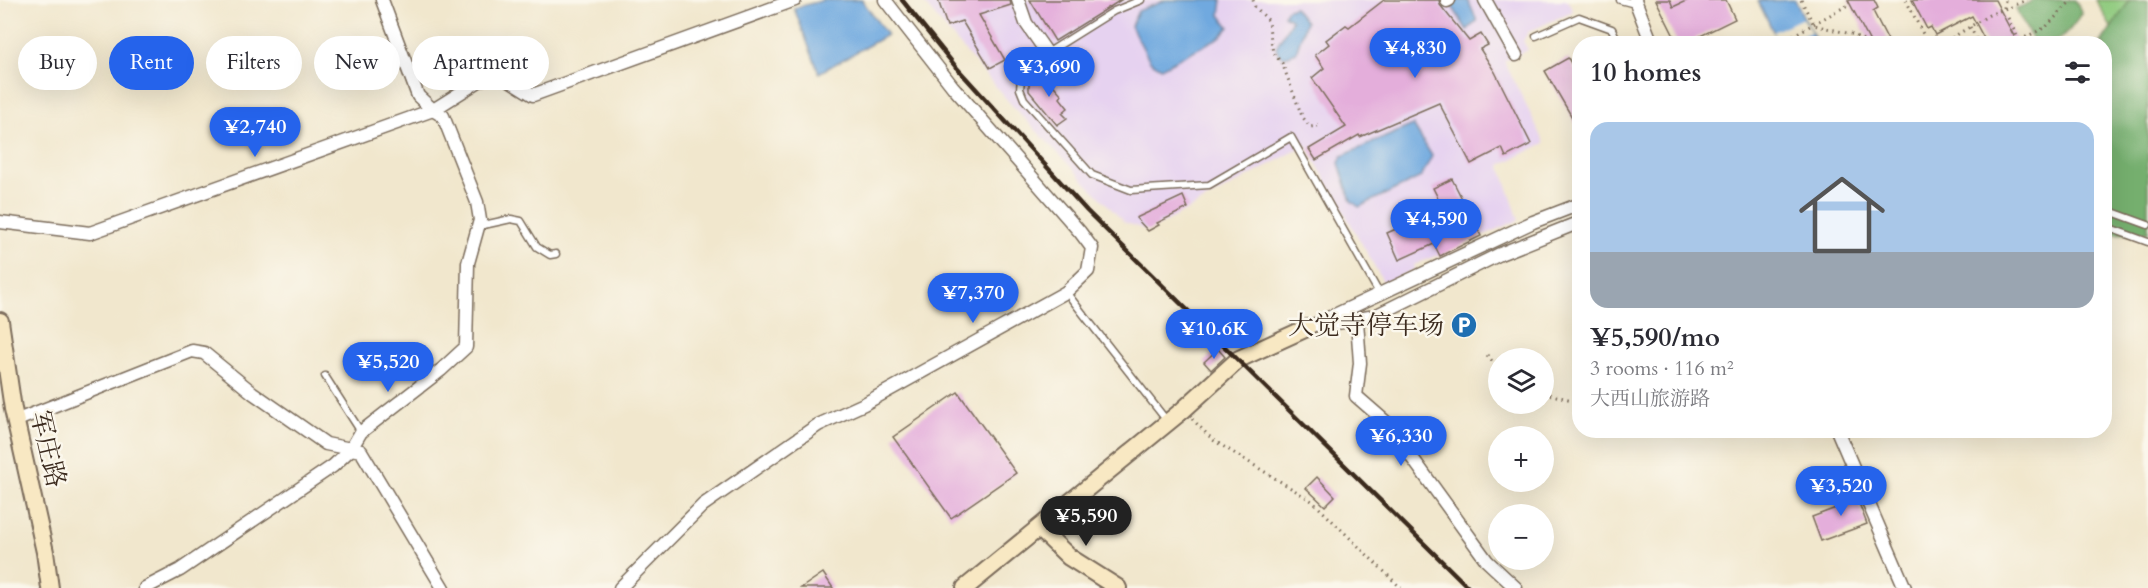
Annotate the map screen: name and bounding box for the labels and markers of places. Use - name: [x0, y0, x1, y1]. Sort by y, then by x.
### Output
- pin: ¥4,830: [1366, 28, 1464, 79]
- pin: ¥3,690: [1000, 47, 1098, 98]
- pin: ¥2,740: [206, 107, 304, 158]
- pin: ¥4,590: [1387, 199, 1485, 250]
- pin: ¥7,370: [924, 273, 1022, 324]
- place label: 大觉寺停车场: [1288, 308, 1444, 343]
- pin: ¥10.6K: [1165, 309, 1263, 360]
- parking icon: 大觉寺停车场: [1449, 310, 1479, 340]
- pin: ¥5,520: [339, 342, 437, 393]
- pin: ¥6,330: [1352, 416, 1450, 467]
- pin: ¥3,520: [1792, 466, 1890, 517]
- pin: ¥5,590: [1037, 496, 1135, 547]

